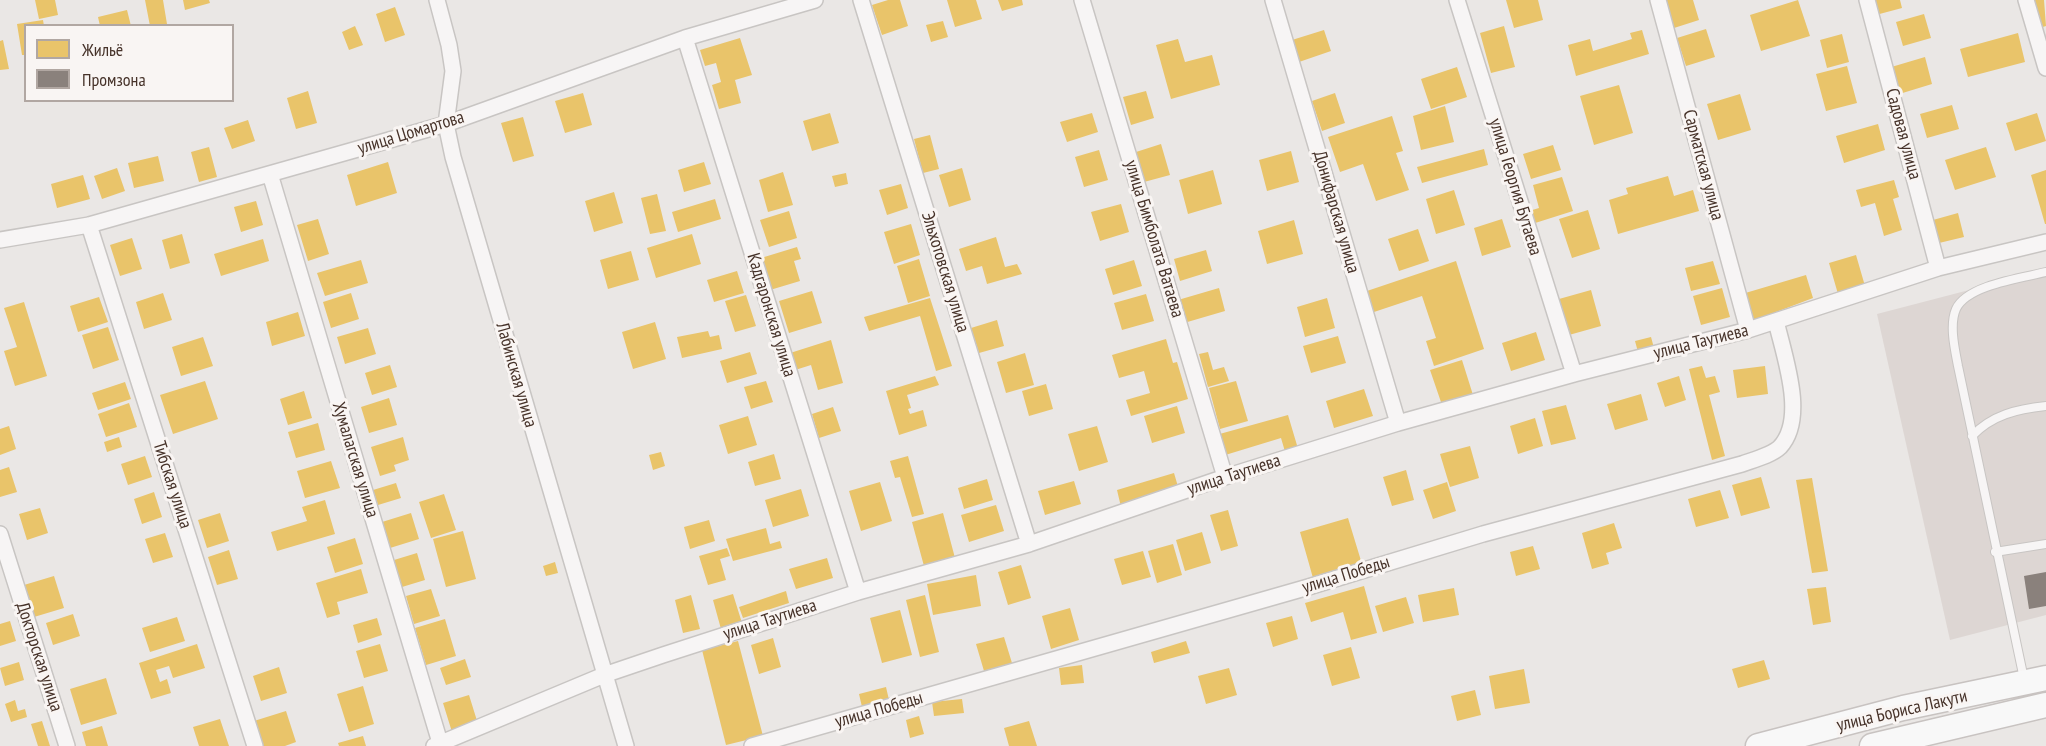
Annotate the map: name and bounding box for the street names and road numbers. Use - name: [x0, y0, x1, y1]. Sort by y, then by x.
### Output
- street label: Садовая улица: [1880, 86, 1926, 182]
- street label: улица Цомартова: [355, 107, 467, 159]
- street label: Сарматская улица: [1678, 107, 1728, 223]
- street label: улица Георгия Бутаева: [1484, 116, 1546, 258]
- street label: Донифарская улица: [1308, 148, 1364, 276]
- street label: улица Бимболата Ватаева: [1120, 158, 1188, 320]
- street label: Эльхотовская улица: [916, 209, 974, 335]
- street label: Кадгаронская улица: [742, 251, 800, 379]
- street label: Лабинская улица: [491, 320, 541, 430]
- street label: улица Таутиева: [1651, 320, 1751, 364]
- street label: Хумалагская улица: [327, 400, 383, 520]
- street label: Тибская улица: [148, 439, 196, 531]
- street label: улица Таутиева: [1185, 450, 1283, 500]
- street label: улица Победы: [1300, 551, 1392, 599]
- street label: улица Таутиева: [721, 595, 819, 645]
- street label: Докторская улица: [11, 600, 67, 714]
- street label: улица Бориса Лакути: [1835, 685, 1969, 737]
- street label: улица Победы: [833, 687, 925, 733]

